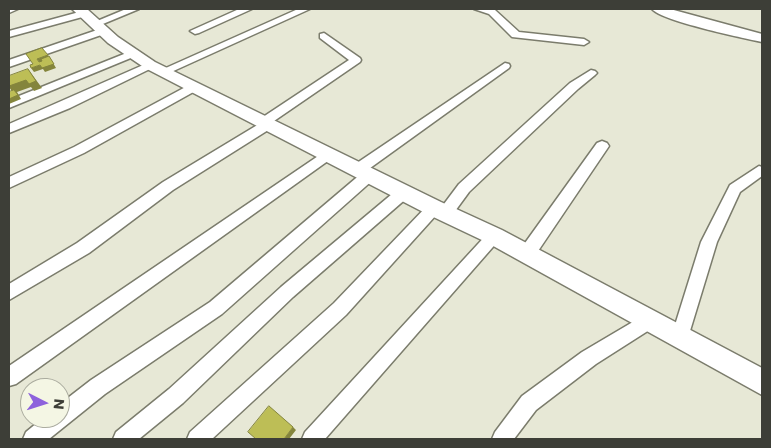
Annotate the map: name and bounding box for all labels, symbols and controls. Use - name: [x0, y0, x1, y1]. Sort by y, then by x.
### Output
- north arrow: [20, 378, 70, 428]
- text: N: [49, 398, 69, 410]

